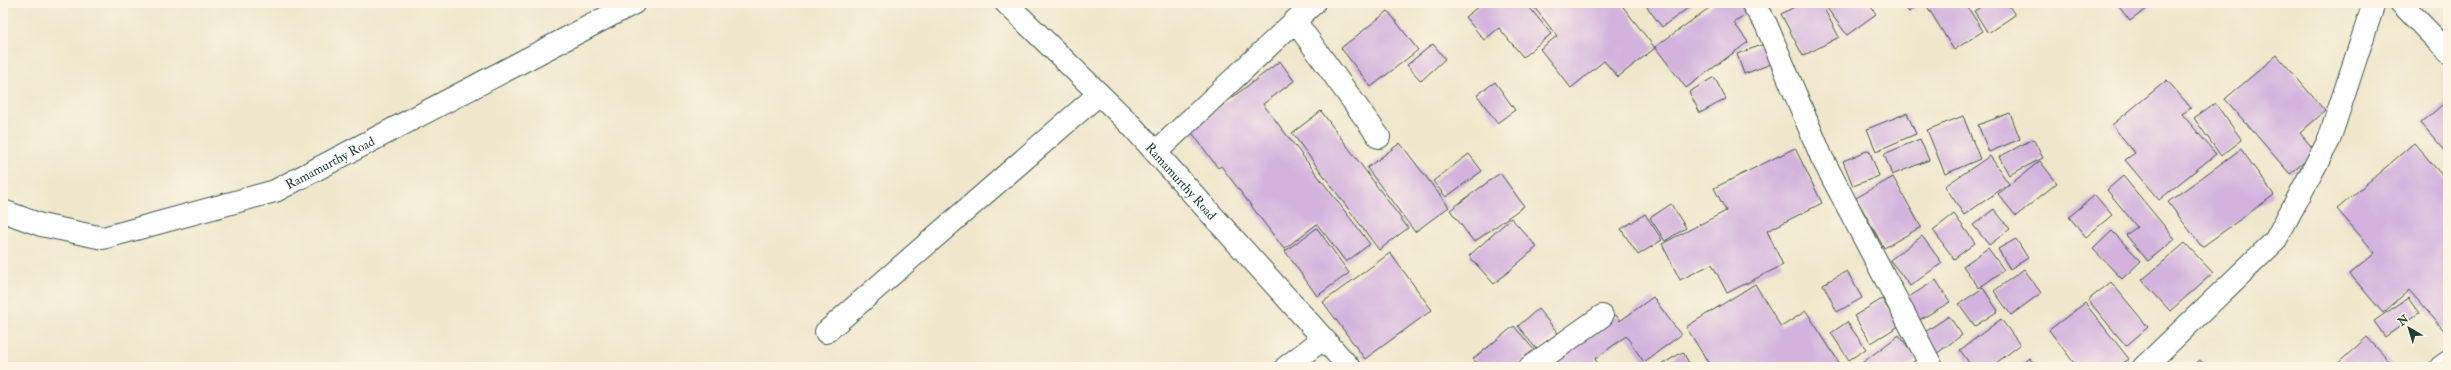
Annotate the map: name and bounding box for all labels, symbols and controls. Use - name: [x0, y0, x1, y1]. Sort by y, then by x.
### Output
- street label: Ramamurthy Road: [283, 133, 378, 193]
- street label: Ramamurthy Road: [1142, 140, 1220, 224]
- north arrow: [2389, 308, 2429, 348]
- text: N: [2394, 312, 2412, 329]

